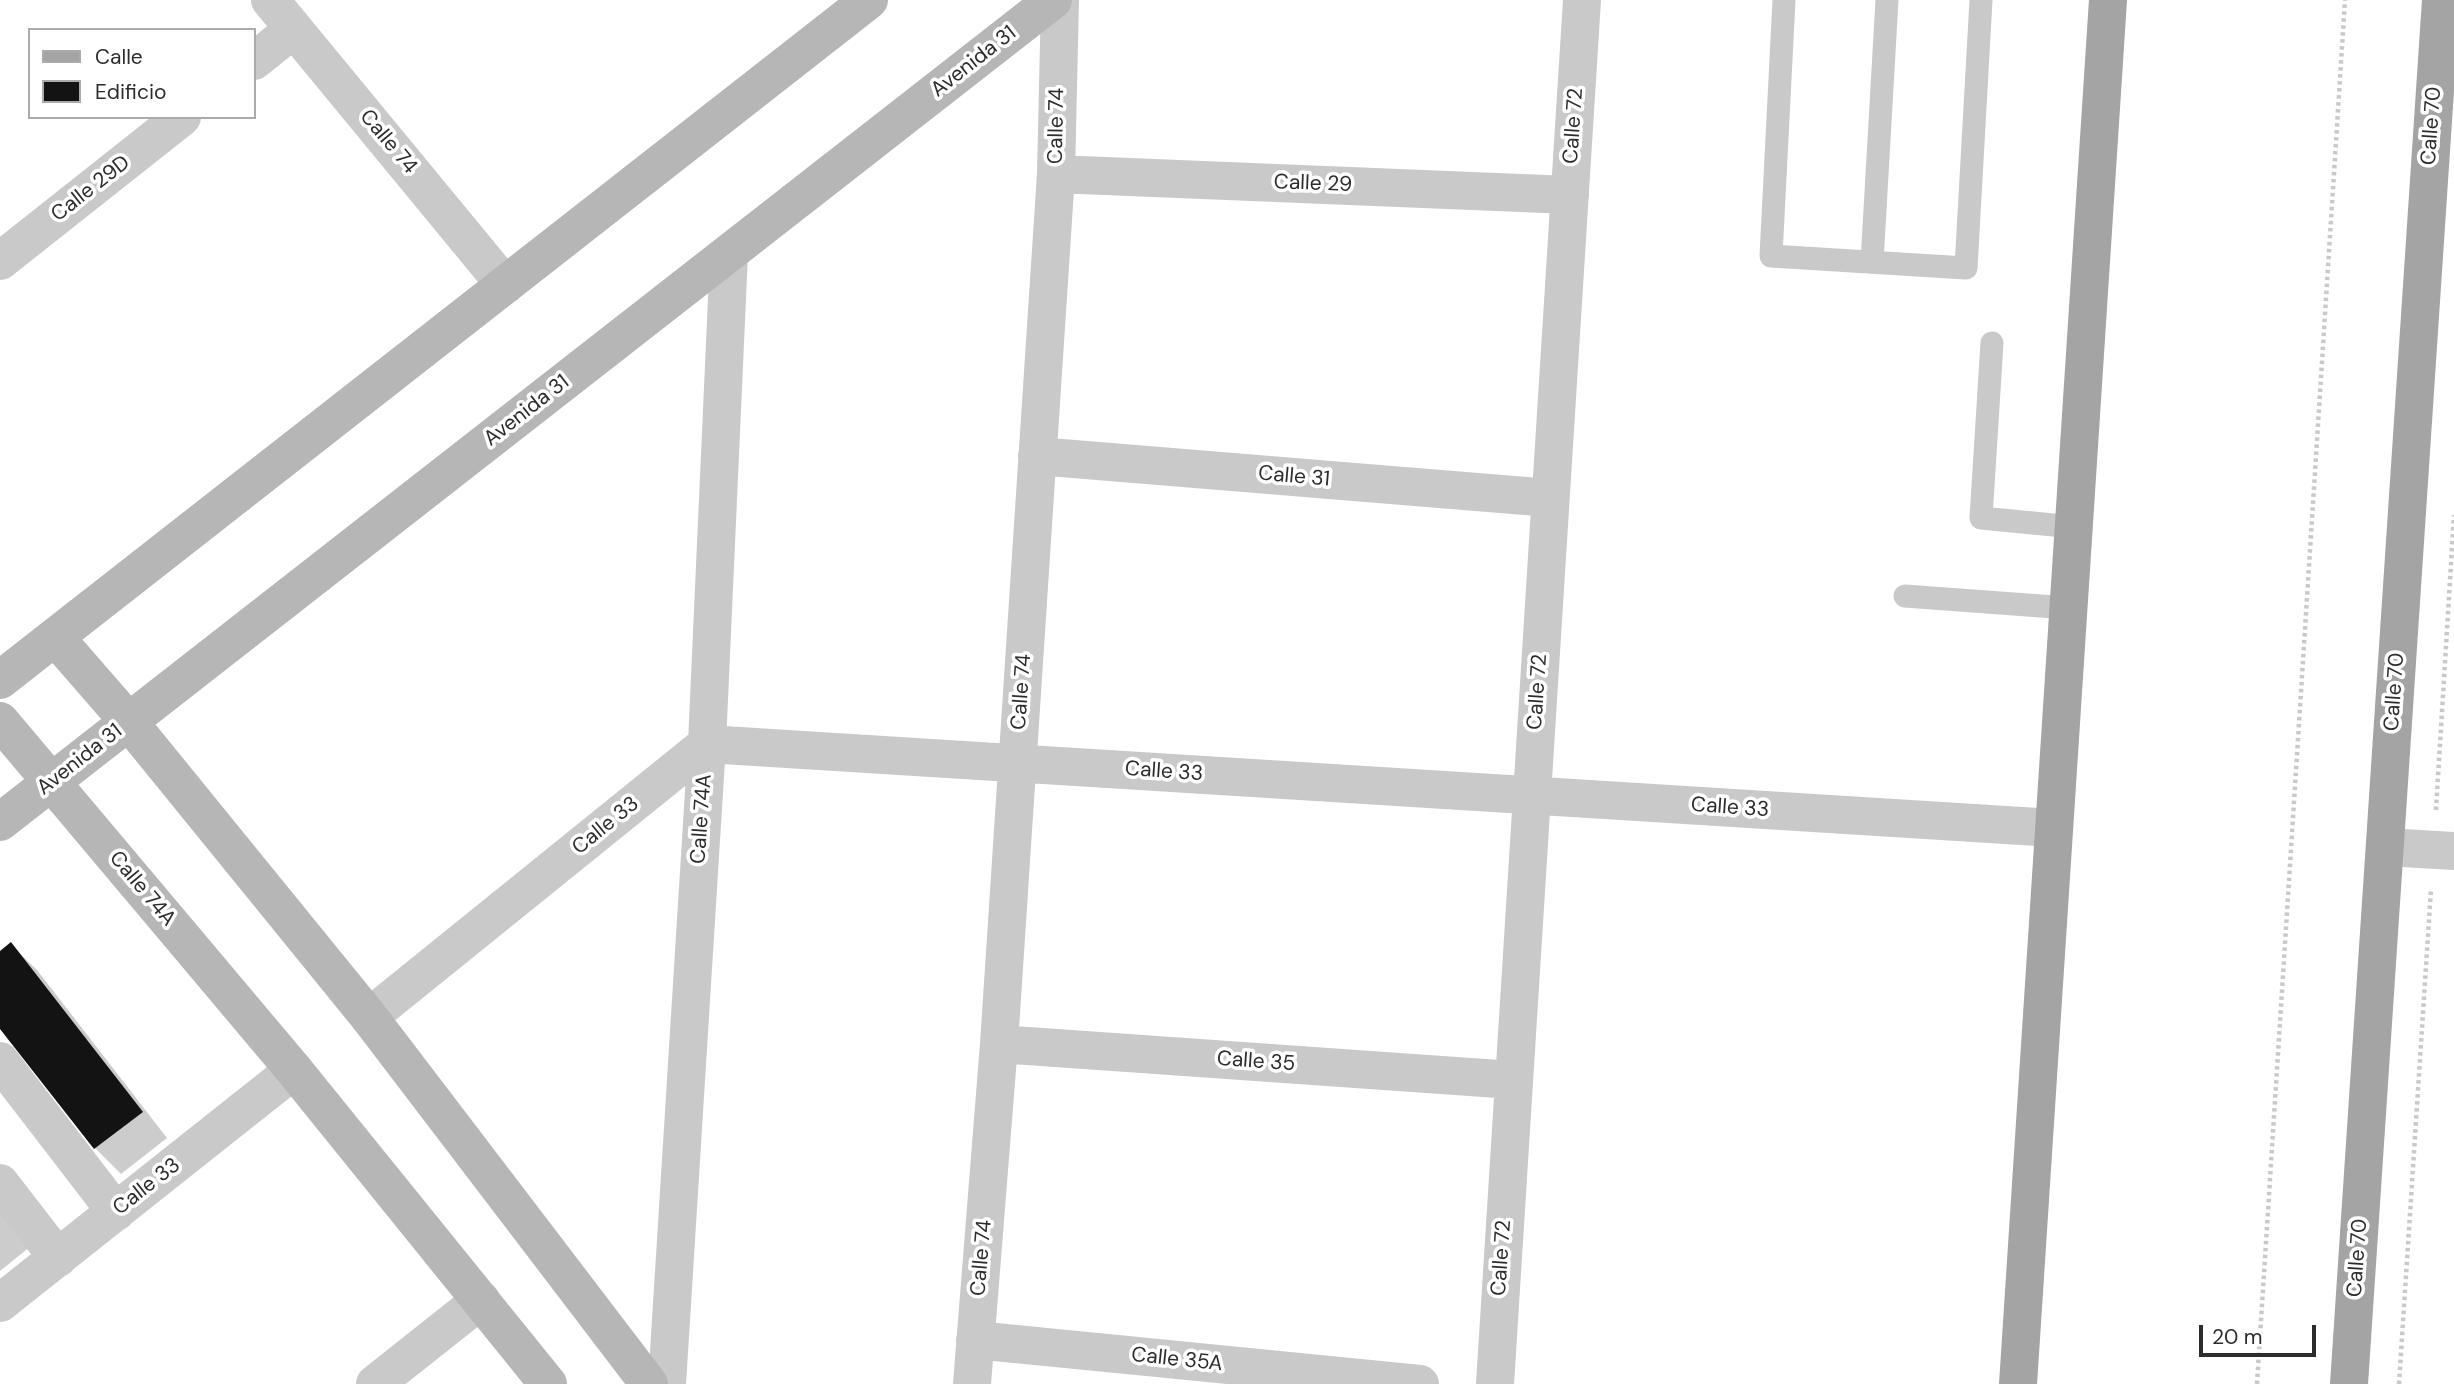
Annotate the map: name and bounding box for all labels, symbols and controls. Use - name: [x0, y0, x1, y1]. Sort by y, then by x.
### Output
- street label: Avenida 31: [926, 21, 1022, 103]
- legend: [28, 28, 256, 119]
- text: Calle: [95, 43, 143, 71]
- text: Edificio: [95, 78, 166, 106]
- street label: Calle 70: [2417, 86, 2447, 166]
- street label: Calle 72: [1559, 87, 1589, 165]
- street label: Calle 74: [1044, 88, 1070, 164]
- street label: Calle 74: [354, 105, 422, 179]
- street label: Calle 29D: [47, 150, 135, 228]
- street label: Calle 29: [1273, 170, 1353, 198]
- street label: Avenida 31: [479, 370, 575, 452]
- street label: Calle 31: [1257, 461, 1331, 493]
- street label: Calle 70: [2380, 652, 2410, 732]
- street label: Calle 74: [1007, 653, 1037, 731]
- street label: Calle 72: [1523, 653, 1553, 731]
- street label: Avenida 31: [32, 719, 128, 801]
- street label: Calle 33: [1124, 757, 1204, 787]
- street label: Calle 74A: [686, 773, 718, 865]
- street label: Calle 33: [568, 792, 644, 860]
- street label: Calle 33: [1690, 793, 1770, 823]
- street label: Calle 74A: [103, 846, 181, 932]
- street label: Calle 35: [1216, 1047, 1296, 1077]
- street label: Calle 33: [108, 1153, 186, 1221]
- street label: Calle 70: [2343, 1218, 2373, 1298]
- street label: Calle 74: [966, 1219, 998, 1297]
- street label: Calle 72: [1487, 1219, 1517, 1297]
- scale bar: [2202, 1310, 2319, 1354]
- text: 20 m: [2212, 1323, 2263, 1351]
- street label: Calle 35A: [1130, 1343, 1224, 1377]

